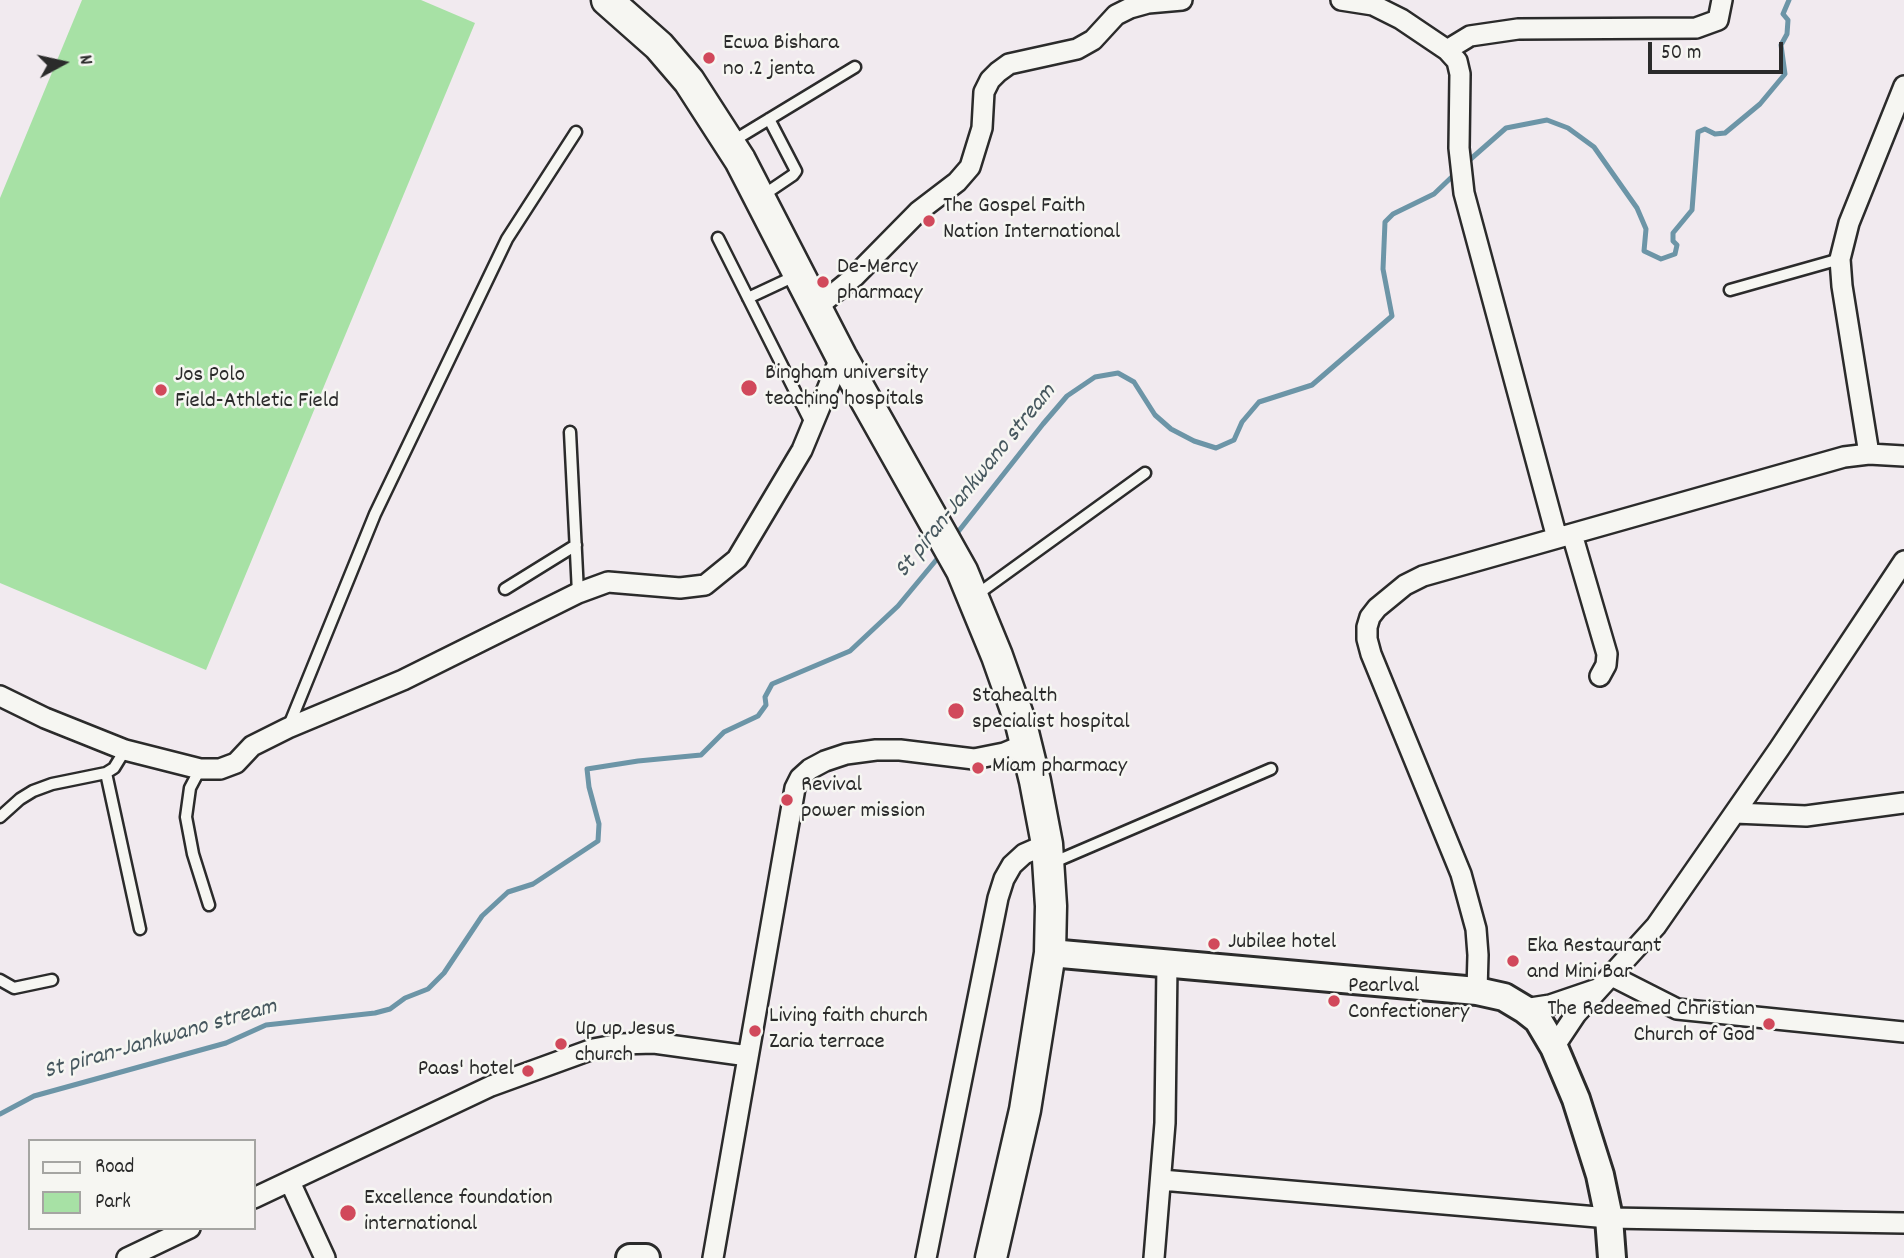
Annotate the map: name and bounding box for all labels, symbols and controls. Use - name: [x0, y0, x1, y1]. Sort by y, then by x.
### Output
- north arrow: [28, 28, 98, 98]
- scale bar: [1652, 28, 1787, 72]
- place label: Ecwa Bishara no .2 jenta: [723, 31, 839, 85]
- text: 50 m: [1661, 39, 1701, 69]
- marker: Ecwa Bishara no .2 jenta: [701, 50, 717, 66]
- text: N: [70, 53, 98, 67]
- place label: The Gospel Faith Nation International: [943, 194, 1120, 248]
- marker: The Gospel Faith Nation International: [921, 213, 937, 229]
- place label: De-Mercy pharmacy: [837, 255, 923, 309]
- marker: De-Mercy pharmacy: [815, 274, 831, 290]
- place label: Bingham university teaching hospitals: [765, 361, 928, 415]
- place label: Jos Polo Field-Athletic Field: [175, 363, 339, 417]
- marker: Bingham university teaching hospitals: [739, 378, 759, 398]
- water label: St piran-Jankwano stream: [890, 379, 1064, 585]
- marker: Jos Polo Field-Athletic Field: [153, 382, 169, 398]
- place label: Stahealth specialist hospital: [972, 684, 1130, 738]
- marker: Stahealth specialist hospital: [946, 701, 966, 721]
- place label: Miam pharmacy: [992, 754, 1127, 782]
- marker: Miam pharmacy: [970, 760, 986, 776]
- place label: Revival power mission: [801, 773, 925, 827]
- marker: Revival power mission: [779, 792, 795, 808]
- place label: Jubilee hotel: [1228, 930, 1336, 958]
- place label: Eka Restaurant and Mini Bar: [1527, 934, 1662, 988]
- marker: Jubilee hotel: [1206, 936, 1222, 952]
- marker: Eka Restaurant and Mini Bar: [1505, 953, 1521, 969]
- place label: Pearlval Confectionery: [1348, 974, 1469, 1028]
- marker: Pearlval Confectionery: [1326, 993, 1342, 1009]
- water label: St piran-Jankwano stream: [41, 994, 281, 1088]
- place label: The Redeemed Christian Church of God: [1547, 997, 1755, 1051]
- place label: Living faith church Zaria terrace: [769, 1004, 928, 1058]
- marker: The Redeemed Christian Church of God: [1761, 1016, 1777, 1032]
- place label: Up up Jesus church: [575, 1017, 676, 1071]
- marker: Living faith church Zaria terrace: [747, 1023, 763, 1039]
- marker: Up up Jesus church: [553, 1036, 569, 1052]
- place label: Paas' hotel: [418, 1057, 514, 1085]
- marker: Paas' hotel: [520, 1063, 536, 1079]
- legend: [28, 1139, 256, 1230]
- text: Road: [95, 1153, 134, 1183]
- place label: Excellence foundation international: [364, 1186, 553, 1240]
- text: Park: [95, 1188, 131, 1218]
- marker: Excellence foundation international: [338, 1203, 358, 1223]

